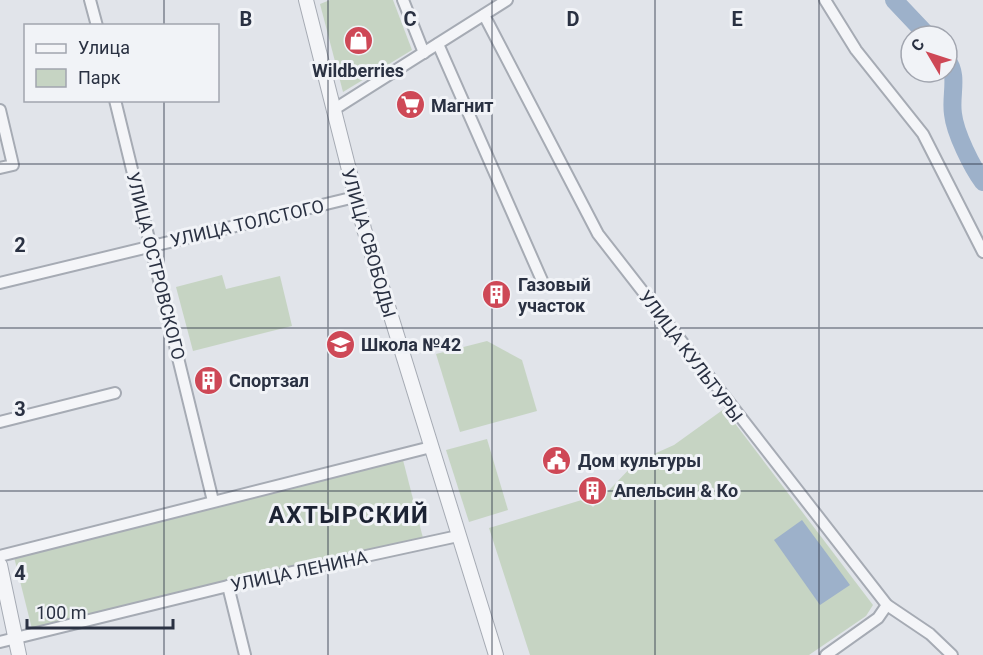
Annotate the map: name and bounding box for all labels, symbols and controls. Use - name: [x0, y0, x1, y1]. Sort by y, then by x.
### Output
- text: B: [240, 7, 252, 31]
- text: C: [403, 7, 417, 31]
- text: D: [567, 7, 580, 31]
- text: E: [731, 7, 743, 31]
- legend: [24, 24, 219, 102]
- north arrow: [899, 24, 959, 84]
- shop icon: Wildberries: [342, 25, 374, 57]
- text: С: [907, 35, 928, 55]
- text: Улица: [78, 37, 130, 58]
- place label: Wildberries: [312, 60, 404, 81]
- text: Парк: [78, 67, 121, 88]
- supermarket icon: Магнит: [394, 89, 426, 121]
- place label: Магнит: [431, 95, 494, 116]
- street label: УЛИЦА СВОБОДЫ: [338, 166, 400, 320]
- street label: УЛИЦА ОСТРОВСКОГО: [123, 170, 189, 362]
- street label: УЛИЦА ТОЛСТОГО: [168, 195, 326, 251]
- text: 2: [14, 233, 26, 257]
- place label: Газовый участок: [518, 274, 591, 316]
- building icon: Газовый участок: [481, 278, 513, 310]
- street label: УЛИЦА КУЛЬТУРЫ: [635, 286, 747, 426]
- school or university icon: Школа №42: [324, 328, 356, 360]
- place label: Школа №42: [361, 334, 461, 355]
- building icon: Спортзал: [192, 364, 224, 396]
- place label: Спортзал: [229, 370, 309, 391]
- text: 3: [14, 397, 26, 421]
- public building icon: Дом культуры: [541, 444, 573, 476]
- place label: Дом культуры: [578, 450, 701, 471]
- building icon: Апельсин & Ко: [577, 474, 609, 506]
- place label: Апельсин & Ко: [614, 480, 738, 501]
- district label: АХТЫРСКИЙ: [269, 501, 429, 529]
- street label: УЛИЦА ЛЕНИНА: [229, 546, 370, 596]
- text: 4: [14, 561, 26, 585]
- scale bar: [27, 592, 172, 630]
- text: 100 m: [36, 602, 87, 623]

